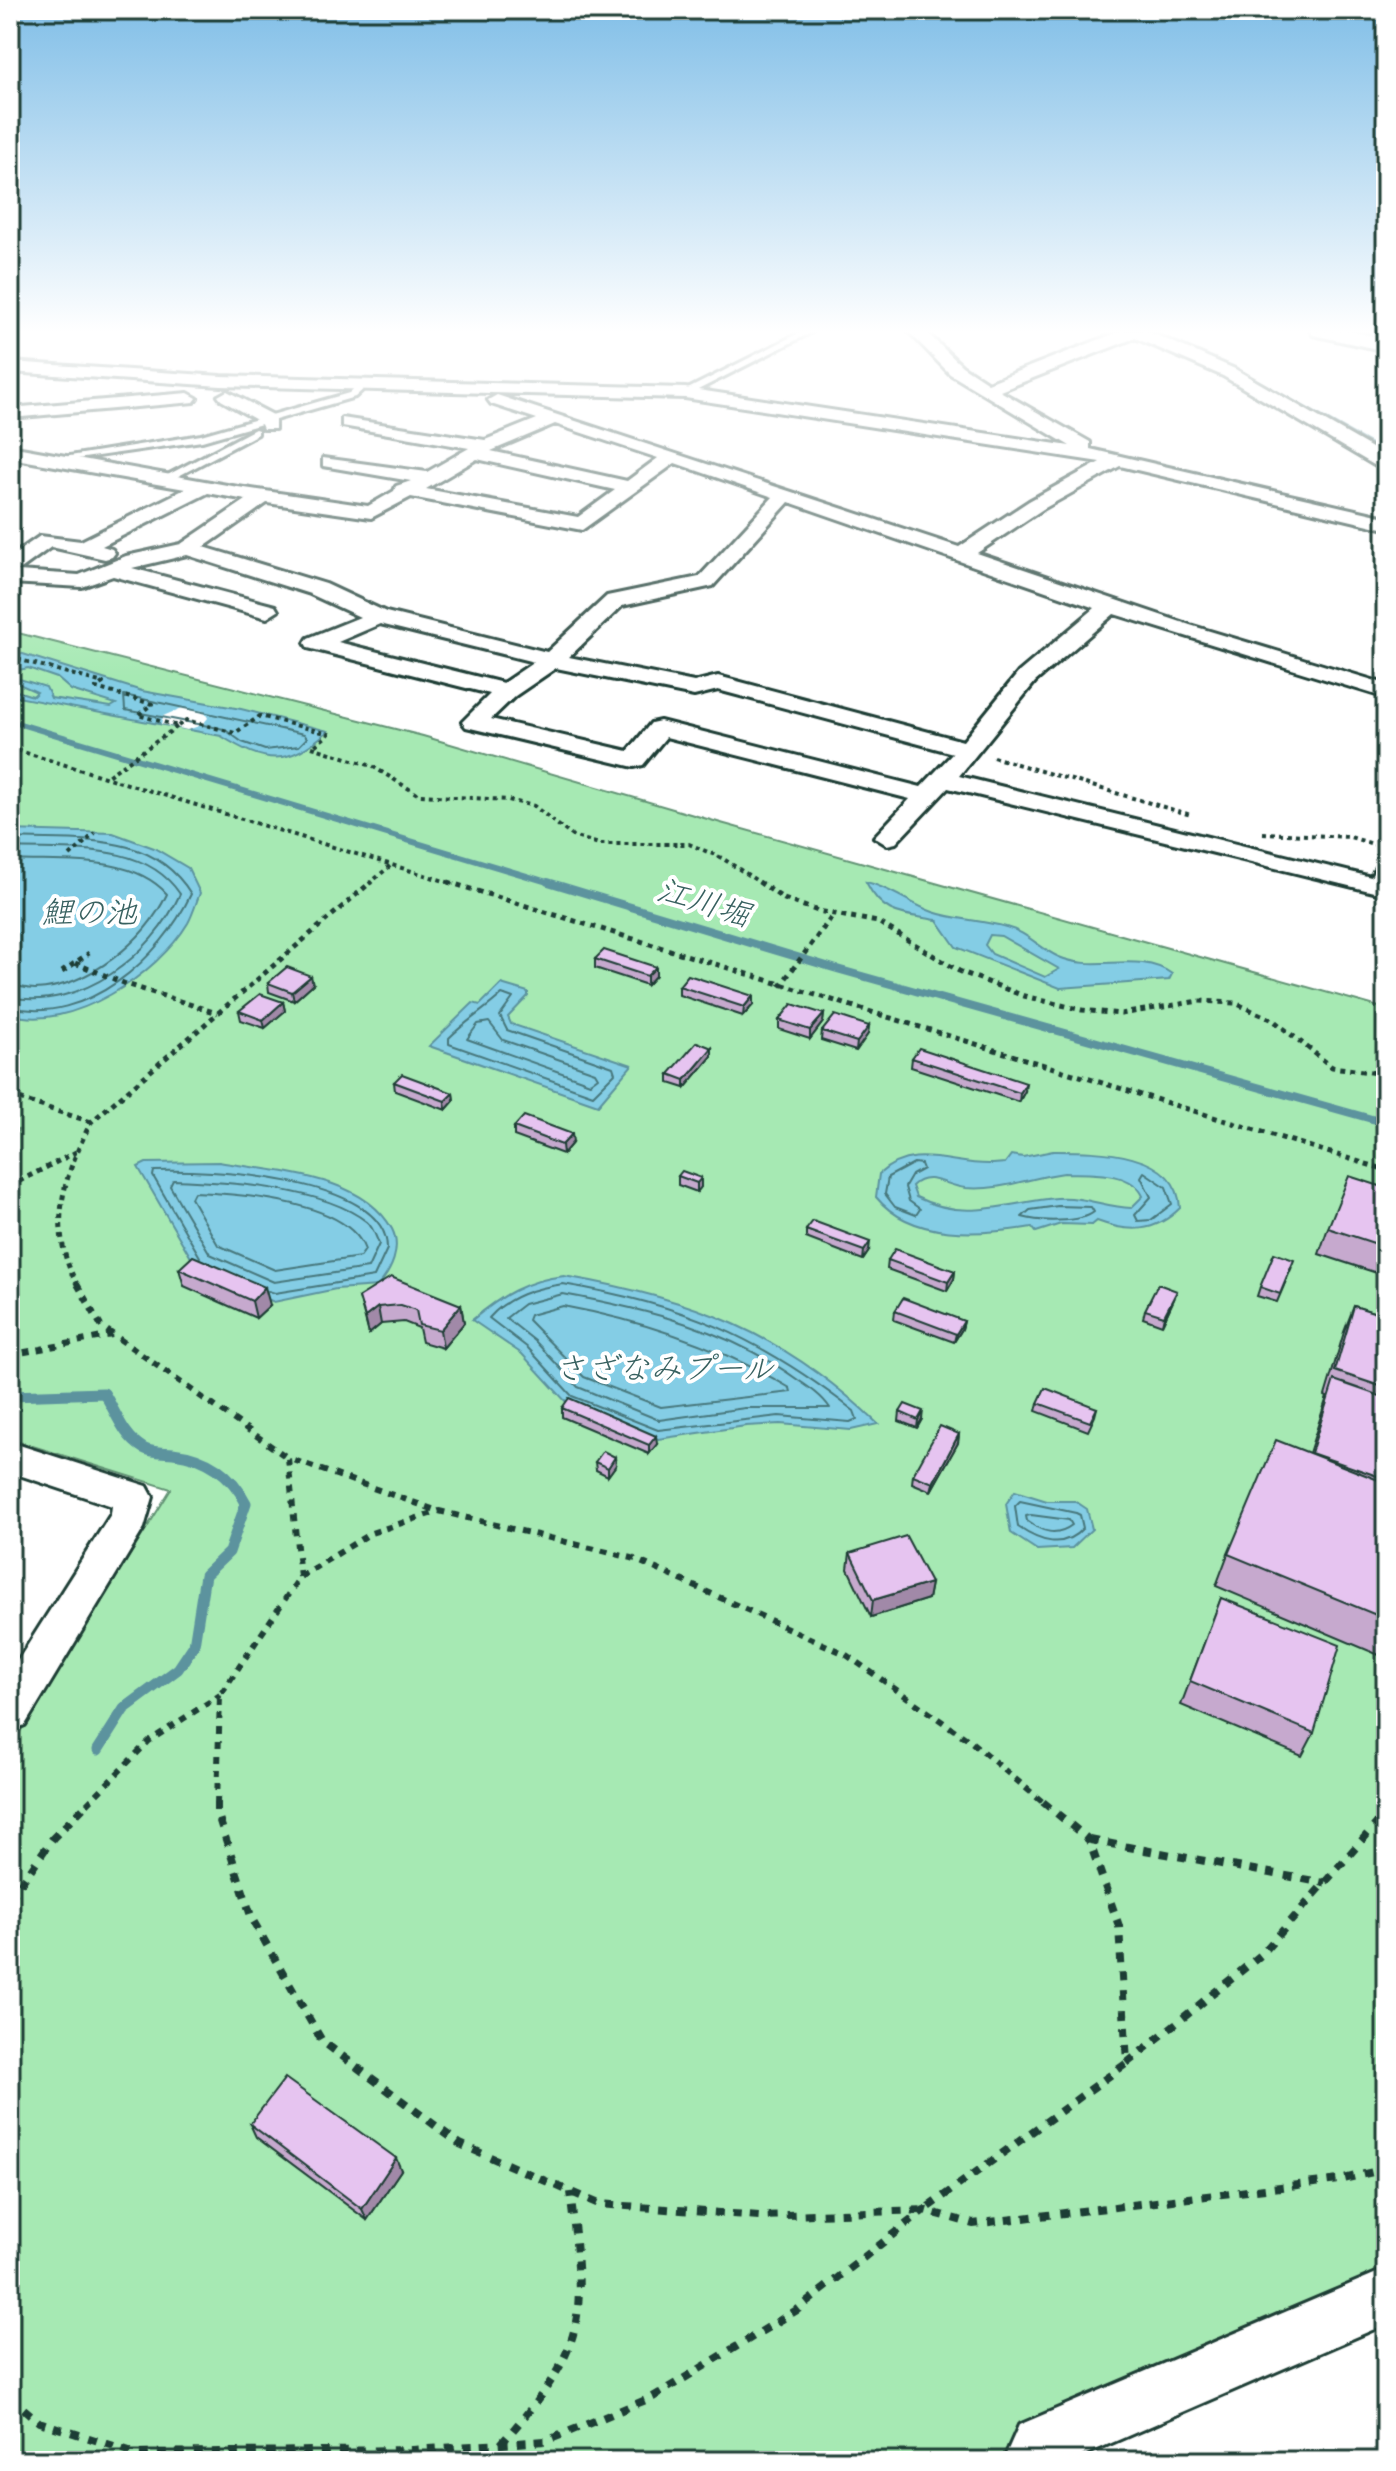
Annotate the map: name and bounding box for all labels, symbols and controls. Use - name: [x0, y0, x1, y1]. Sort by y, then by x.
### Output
- water label: 江川堀: [651, 868, 758, 940]
- water label: 鯉の池: [41, 891, 138, 936]
- water label: さざなみプール: [554, 1347, 775, 1392]

